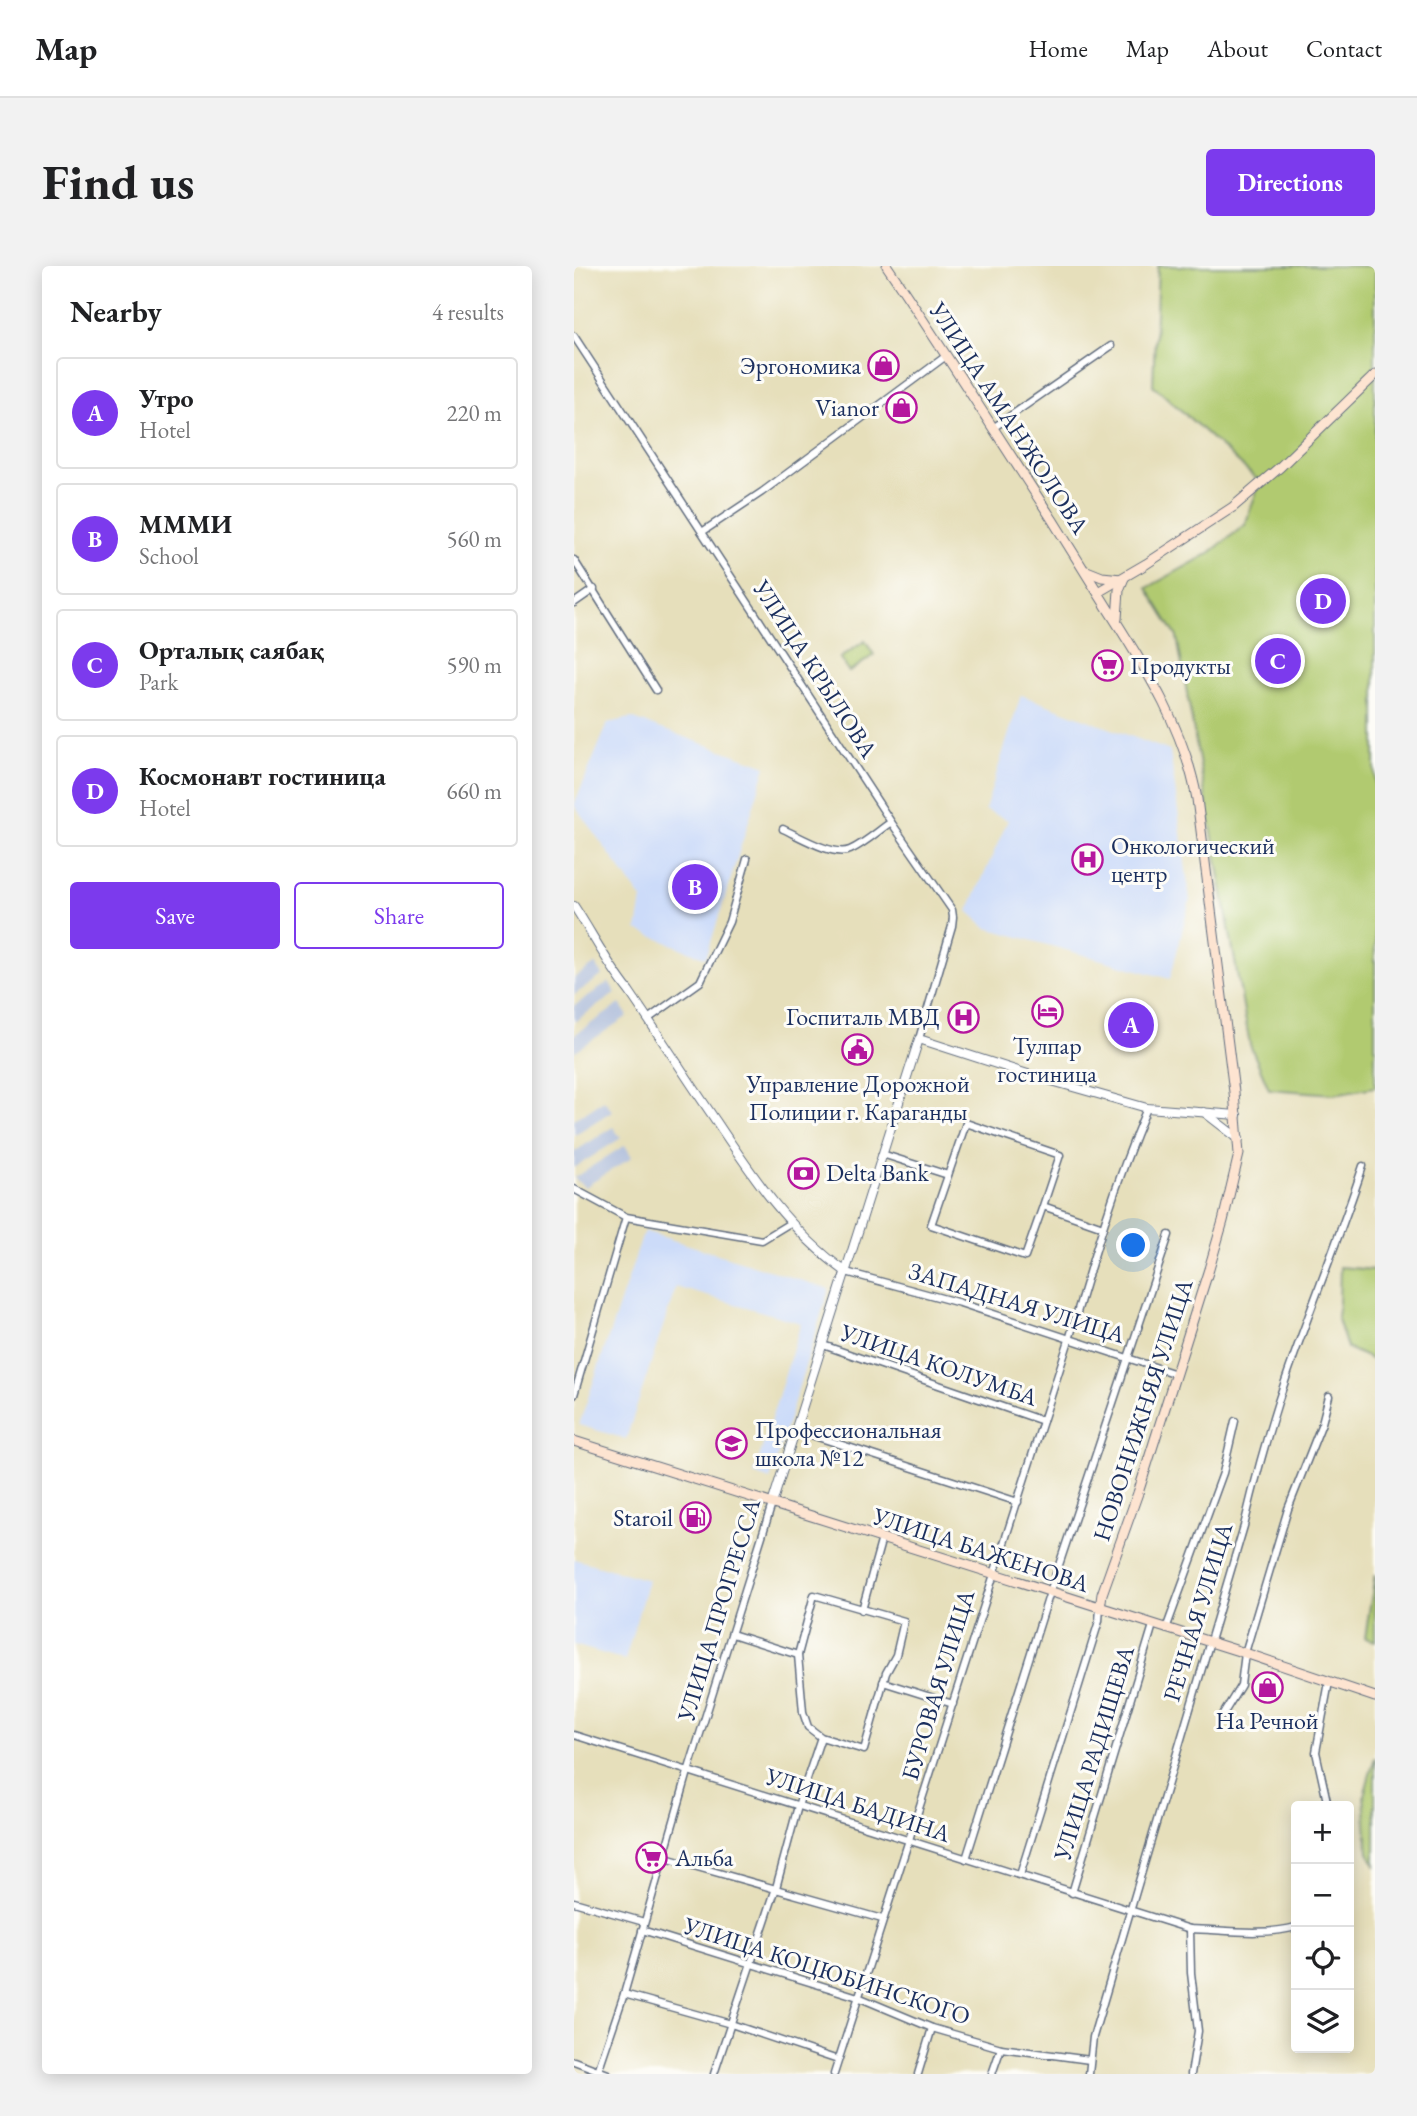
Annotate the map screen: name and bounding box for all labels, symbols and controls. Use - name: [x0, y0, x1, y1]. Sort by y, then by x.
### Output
- text: Map: [35, 27, 97, 70]
- text: Home: [1028, 33, 1088, 64]
- text: Map: [1126, 33, 1169, 64]
- text: About: [1207, 33, 1268, 64]
- text: Contact: [1306, 33, 1382, 64]
- button: Directions: [1206, 149, 1375, 216]
- text: Find us: [42, 150, 194, 214]
- text: Nearby: [70, 292, 162, 331]
- street label: УЛИЦА АМАНЖОЛОВА: [922, 295, 1096, 540]
- text: 4 results: [432, 297, 504, 327]
- shop icon: Эргономика: [867, 349, 901, 383]
- place label: Эргономика: [740, 350, 861, 381]
- text: Утро: [139, 381, 194, 415]
- shop icon: Vianor: [885, 391, 919, 425]
- place label: Vianor: [815, 392, 879, 423]
- text: A: [87, 398, 103, 428]
- text: 220 m: [446, 398, 502, 428]
- text: Hotel: [139, 415, 191, 445]
- text: МММИ: [139, 507, 232, 541]
- text: B: [88, 524, 102, 554]
- text: 560 m: [446, 524, 502, 554]
- text: School: [139, 541, 199, 571]
- street label: УЛИЦА КРЫЛОВА: [746, 573, 885, 764]
- pin: D: [1300, 575, 1346, 627]
- text: Орталық саябақ: [139, 633, 324, 667]
- pin: C: [1255, 635, 1301, 687]
- supermarket icon: Продукты: [1090, 649, 1124, 683]
- text: C: [87, 650, 103, 680]
- text: 590 m: [446, 650, 502, 680]
- place label: Продукты: [1130, 650, 1231, 681]
- text: Park: [139, 667, 178, 697]
- text: Космонавт гостиница: [139, 759, 386, 793]
- text: D: [86, 776, 104, 806]
- text: 660 m: [446, 776, 502, 806]
- text: Hotel: [139, 793, 191, 823]
- place label: Онкологический центр: [1111, 830, 1275, 889]
- hospital icon: Онкологический центр: [1071, 843, 1105, 877]
- pin: B: [672, 861, 718, 913]
- button: Save: [70, 882, 280, 949]
- button: Share: [294, 882, 504, 949]
- hotel icon: Тулпар гостиница: [1030, 995, 1064, 1029]
- pin: A: [1108, 999, 1154, 1051]
- hospital icon: Госпиталь МВД: [946, 1000, 980, 1034]
- place label: Госпиталь МВД: [786, 1001, 940, 1032]
- place label: Тулпар гостиница: [997, 1030, 1097, 1089]
- public building icon: Управление Дорожной Полиции г. Караганды: [841, 1033, 875, 1067]
- place label: Управление Дорожной Полиции г. Караганды: [745, 1068, 970, 1127]
- bank icon: Delta Bank: [786, 1156, 820, 1190]
- place label: Delta Bank: [826, 1157, 929, 1188]
- your location: [1116, 1228, 1150, 1262]
- street label: ЗАПАДНАЯ УЛИЦА: [905, 1255, 1129, 1350]
- street label: НОВОНИЖНЯЯ УЛИЦА: [1085, 1274, 1200, 1545]
- street label: УЛИЦА КОЛУМБА: [836, 1316, 1042, 1413]
- place label: Профессиональная школа №12: [755, 1414, 942, 1473]
- school or university icon: Профессиональная школа №12: [715, 1427, 749, 1461]
- street label: УЛИЦА ПРОГРЕССА: [670, 1494, 767, 1726]
- street label: УЛИЦА БАЖЕНОВА: [868, 1500, 1094, 1599]
- fuel station icon: Staroil: [679, 1501, 713, 1535]
- place label: Staroil: [613, 1502, 673, 1533]
- street label: РЕЧНАЯ УЛИЦА: [1156, 1518, 1240, 1705]
- street label: БУРОВАЯ УЛИЦА: [894, 1585, 981, 1784]
- street label: УЛИЦА РАДИЩЕВА: [1046, 1641, 1141, 1865]
- shop icon: На Речной: [1250, 1670, 1284, 1704]
- place label: На Речной: [1215, 1705, 1319, 1736]
- street label: УЛИЦА БАДИНА: [761, 1760, 955, 1849]
- map controls: [1291, 1801, 1354, 2053]
- button: +: [1291, 1801, 1354, 1864]
- supermarket icon: Альба: [635, 1841, 669, 1875]
- place label: Альба: [674, 1842, 734, 1873]
- button: −: [1291, 1864, 1354, 1927]
- street label: УЛИЦА КОЦЮБИНСКОГО: [679, 1909, 974, 2032]
- button: locate: [1291, 1927, 1354, 1990]
- button: layers: [1291, 1990, 1354, 2053]

